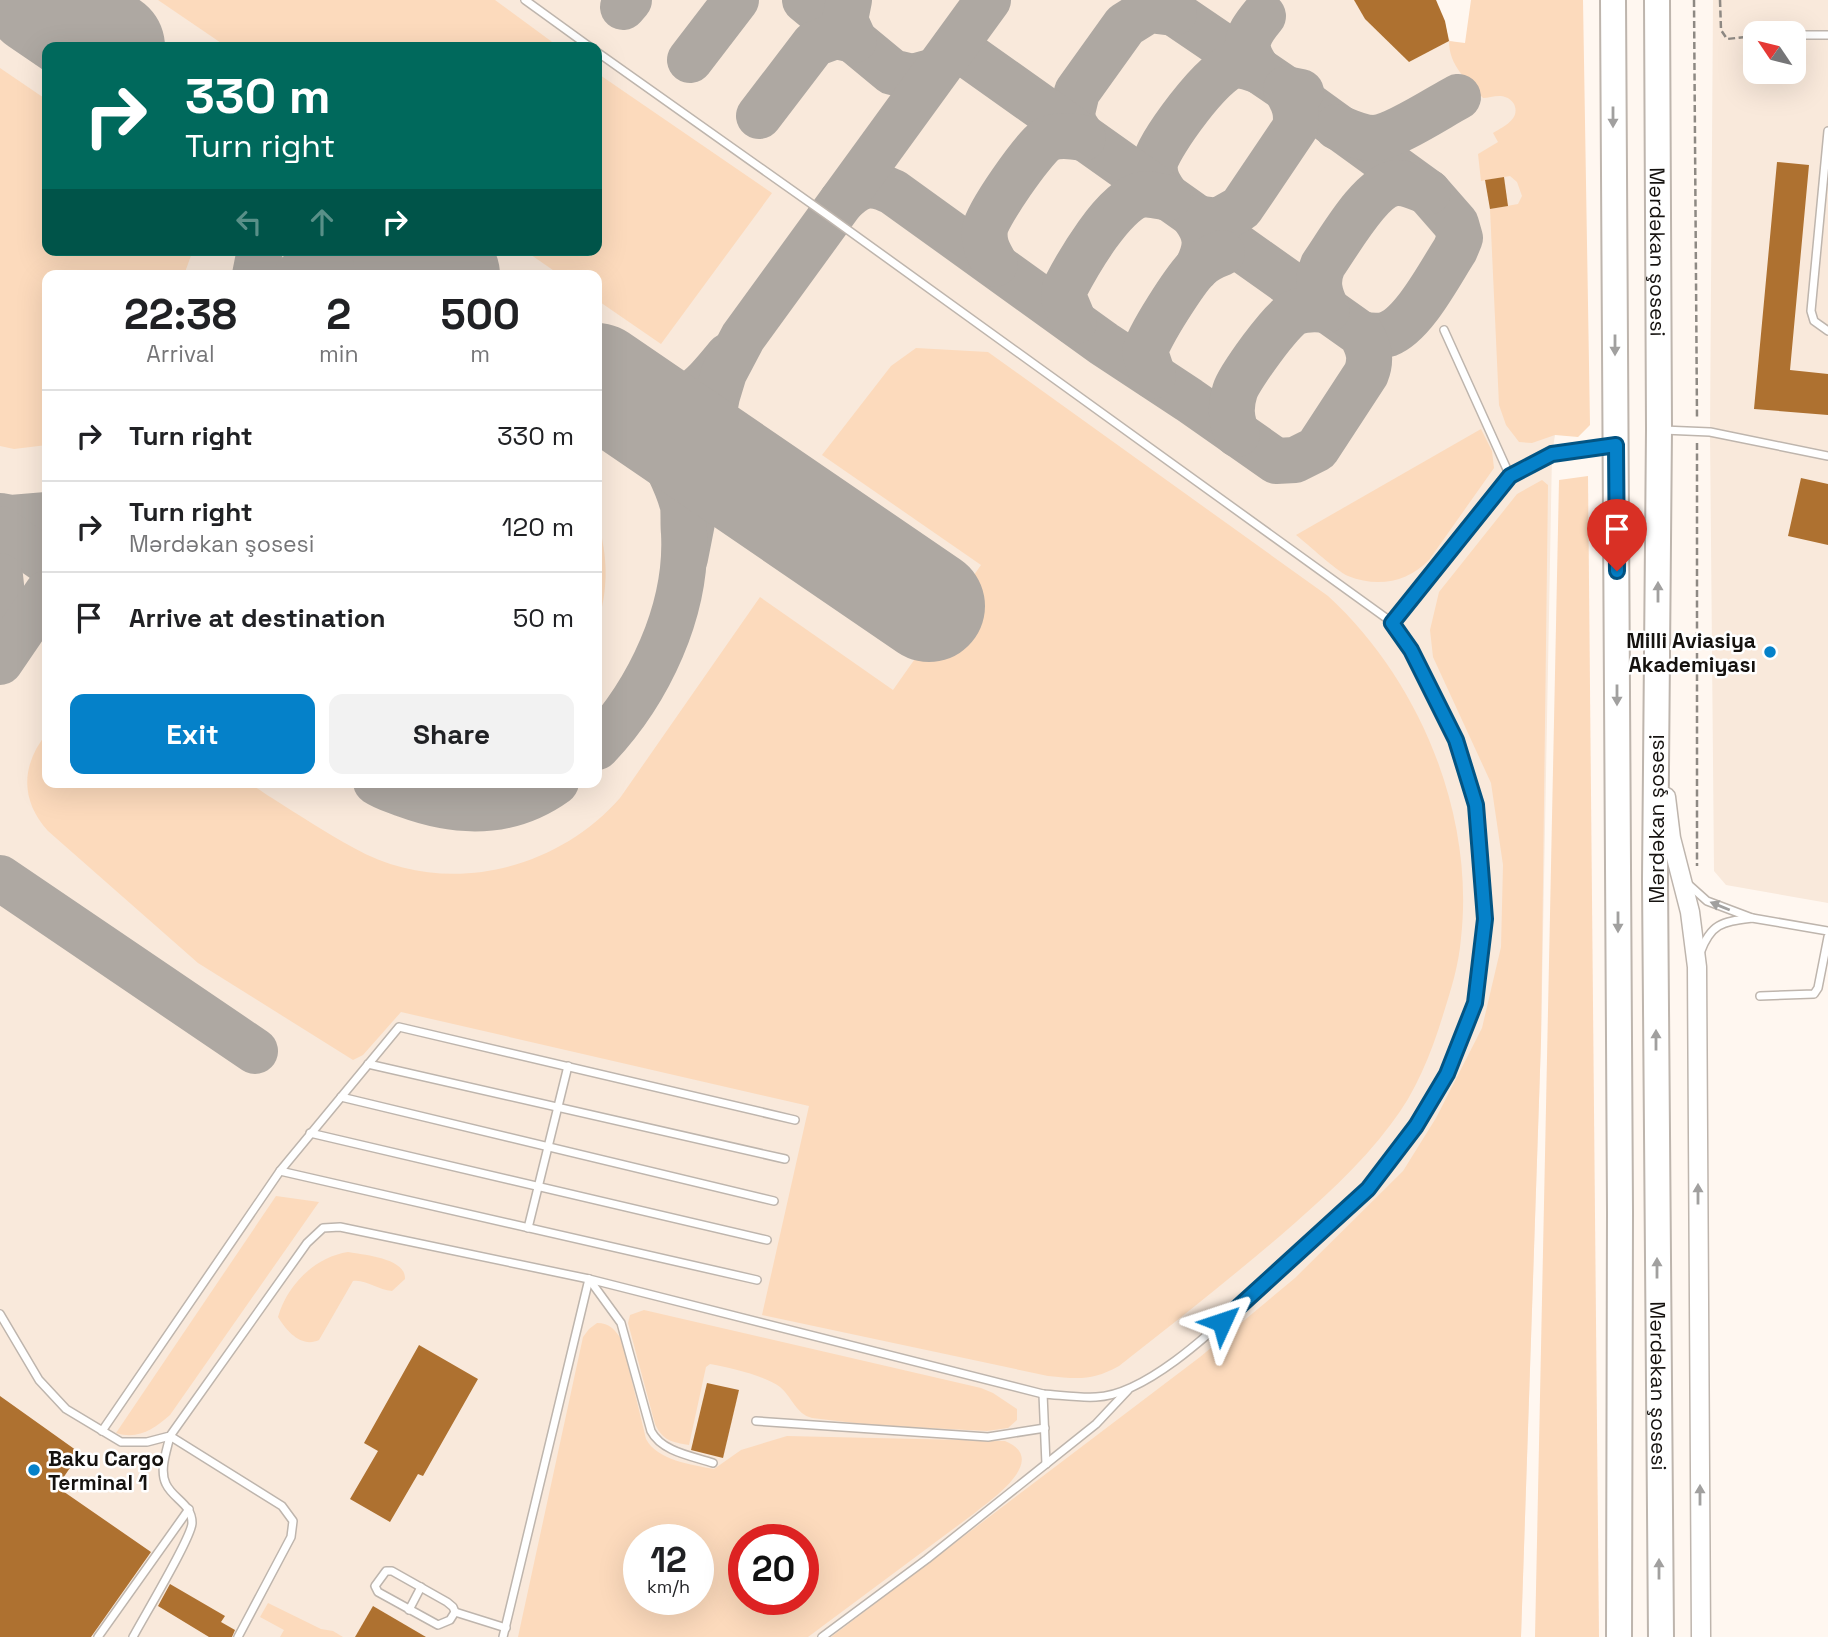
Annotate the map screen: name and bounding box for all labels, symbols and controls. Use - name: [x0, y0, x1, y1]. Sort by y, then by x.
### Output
- north arrow: [1743, 21, 1806, 84]
- map controls: [1743, 21, 1806, 84]
- text: 330 m: [185, 65, 331, 127]
- icon: right: [70, 70, 161, 161]
- one-way arrow: [1608, 106, 1619, 128]
- text: Turn right: [185, 126, 335, 166]
- street label: Mərdəkan şosesi: [1644, 167, 1672, 337]
- icon: left: [230, 203, 268, 241]
- icon: ahead: [303, 203, 341, 241]
- icon: right: [376, 203, 414, 241]
- text: 22:38: [124, 288, 237, 341]
- text: 2: [326, 288, 351, 341]
- text: 500: [440, 288, 520, 341]
- one-way arrow: [1609, 334, 1621, 356]
- text: Arrival: [146, 339, 215, 369]
- text: min: [319, 339, 359, 369]
- text: m: [470, 339, 490, 369]
- icon: right: [70, 417, 108, 455]
- text: Turn right: [129, 419, 253, 453]
- text: 330 m: [497, 419, 574, 453]
- text: Turn right: [129, 495, 253, 529]
- pin: [1587, 499, 1647, 571]
- icon: right: [70, 508, 108, 546]
- text: 120 m: [502, 510, 574, 544]
- icon: arrive: [1598, 510, 1636, 548]
- text: Mərdəkan şosesi: [129, 529, 314, 559]
- one-way arrow: [1652, 581, 1664, 603]
- icon: arrive: [70, 599, 108, 637]
- text: Arrive at destination: [129, 601, 386, 635]
- text: 50 m: [513, 601, 574, 635]
- place label: Milli Aviasiya Akademiyası: [1626, 627, 1756, 678]
- marker: Milli Aviasiya Akademiyası: [1762, 644, 1778, 660]
- one-way arrow: [1611, 684, 1623, 706]
- button: Exit: [70, 694, 315, 774]
- button: Share: [329, 694, 574, 774]
- street label: Mərdəkan şosesi: [1643, 734, 1670, 904]
- one-way arrow: [1709, 901, 1730, 912]
- one-way arrow: [1612, 911, 1624, 933]
- one-way arrow: [1650, 1029, 1662, 1051]
- one-way arrow: [1692, 1183, 1704, 1205]
- one-way arrow: [1651, 1257, 1663, 1279]
- position arrow: [1185, 1285, 1259, 1359]
- street label: Mərdəkan şosesi: [1645, 1301, 1673, 1471]
- place label: Baku Cargo Terminal 1: [48, 1445, 164, 1496]
- marker: Baku Cargo Terminal 1: [26, 1462, 42, 1478]
- one-way arrow: [1694, 1484, 1706, 1506]
- speed limit sign: 20: [728, 1524, 819, 1615]
- text: 12: [650, 1538, 687, 1582]
- one-way arrow: [1653, 1558, 1665, 1580]
- text: km/h: [647, 1575, 690, 1598]

